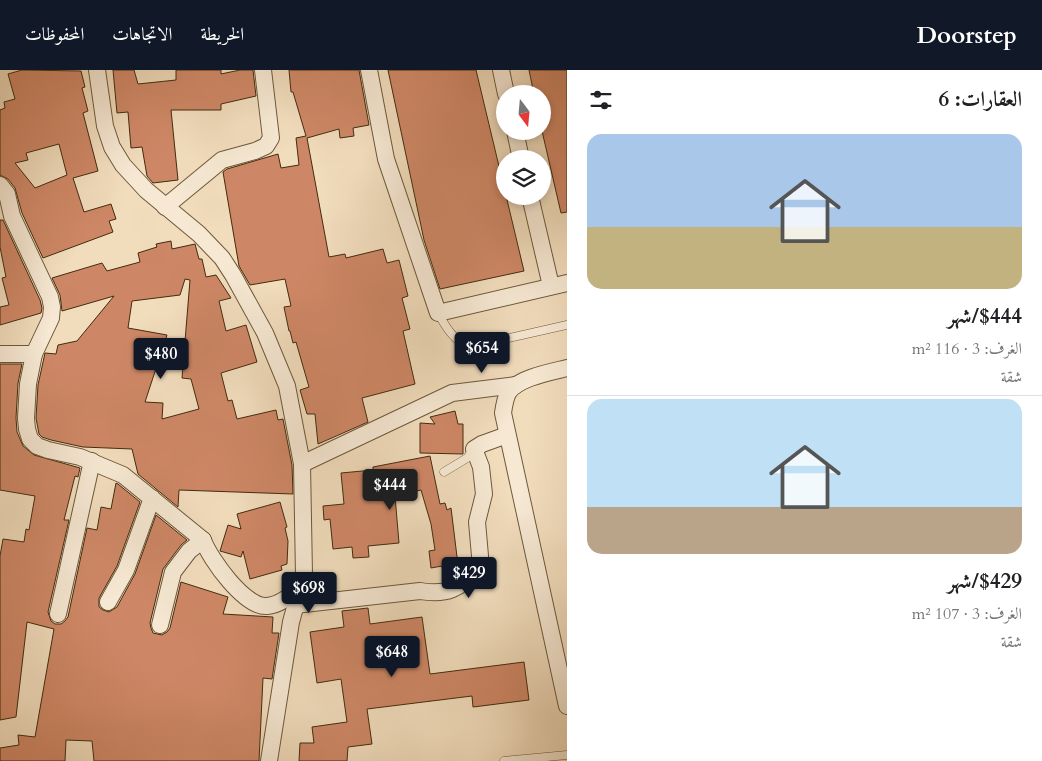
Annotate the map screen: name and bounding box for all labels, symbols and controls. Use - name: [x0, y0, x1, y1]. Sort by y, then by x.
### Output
- text: Doorstep: [917, 19, 1017, 52]
- text: المحفوظات: [25, 22, 84, 47]
- text: الاتجاهات: [112, 22, 172, 47]
- text: الخريطة: [200, 22, 244, 47]
- north arrow: [496, 85, 551, 140]
- map controls: [496, 85, 551, 205]
- text: العقارات: 6: [938, 85, 1022, 114]
- icon: filters: [587, 86, 615, 114]
- button: layers: [496, 150, 551, 205]
- icon: home: [760, 166, 850, 256]
- text: $444/شهر: [947, 302, 1022, 331]
- pin: $654: [452, 332, 512, 374]
- text: $654: [466, 337, 498, 359]
- pin: $480: [131, 338, 191, 380]
- text: الغرف: 3 · 116 m²: [912, 338, 1022, 360]
- text: $480: [145, 343, 177, 365]
- text: شقة: [1001, 366, 1022, 388]
- icon: home: [760, 432, 850, 522]
- pin: $444: [360, 468, 420, 511]
- text: $444: [374, 474, 406, 496]
- pin: $429: [439, 556, 499, 599]
- text: $429: [453, 562, 485, 584]
- text: $429/شهر: [947, 567, 1022, 596]
- pin: $698: [279, 572, 339, 614]
- text: $698: [293, 577, 325, 599]
- text: الغرف: 3 · 107 m²: [912, 603, 1022, 625]
- text: شقة: [1001, 631, 1022, 653]
- pin: $648: [362, 636, 422, 678]
- text: $648: [376, 641, 408, 663]

